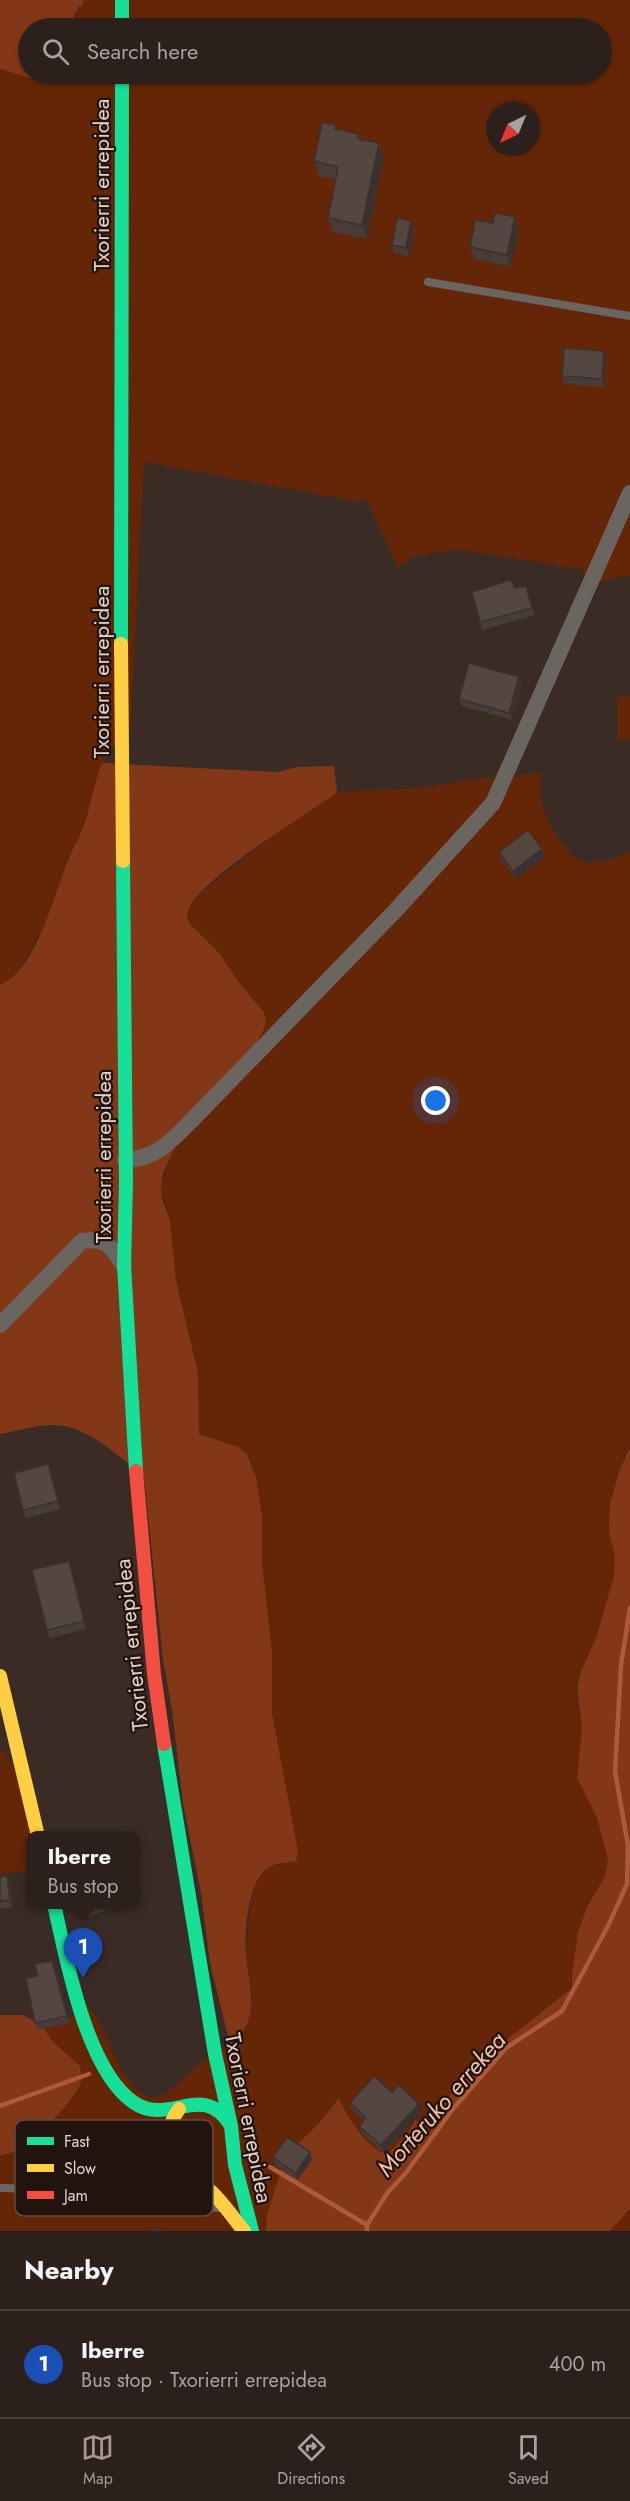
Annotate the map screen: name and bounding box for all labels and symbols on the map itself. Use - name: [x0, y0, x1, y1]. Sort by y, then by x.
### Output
- street label: Txorierri errepidea: [85, 99, 117, 271]
- north arrow: [486, 102, 540, 156]
- street label: Txorierri errepidea: [85, 586, 117, 758]
- street label: Txorierri errepidea: [87, 1071, 119, 1243]
- your location: [421, 1086, 450, 1115]
- street label: Txorierri errepidea: [106, 1557, 156, 1733]
- pin: 1: [64, 1928, 103, 1978]
- water label: Morteruko errekea: [368, 2024, 514, 2184]
- street label: Txorierri errepidea: [217, 2030, 281, 2206]
- legend: [15, 2120, 213, 2216]
- text: Fast: [64, 2130, 90, 2153]
- text: Slow: [64, 2157, 96, 2180]
- text: Jam: [62, 2184, 88, 2207]

